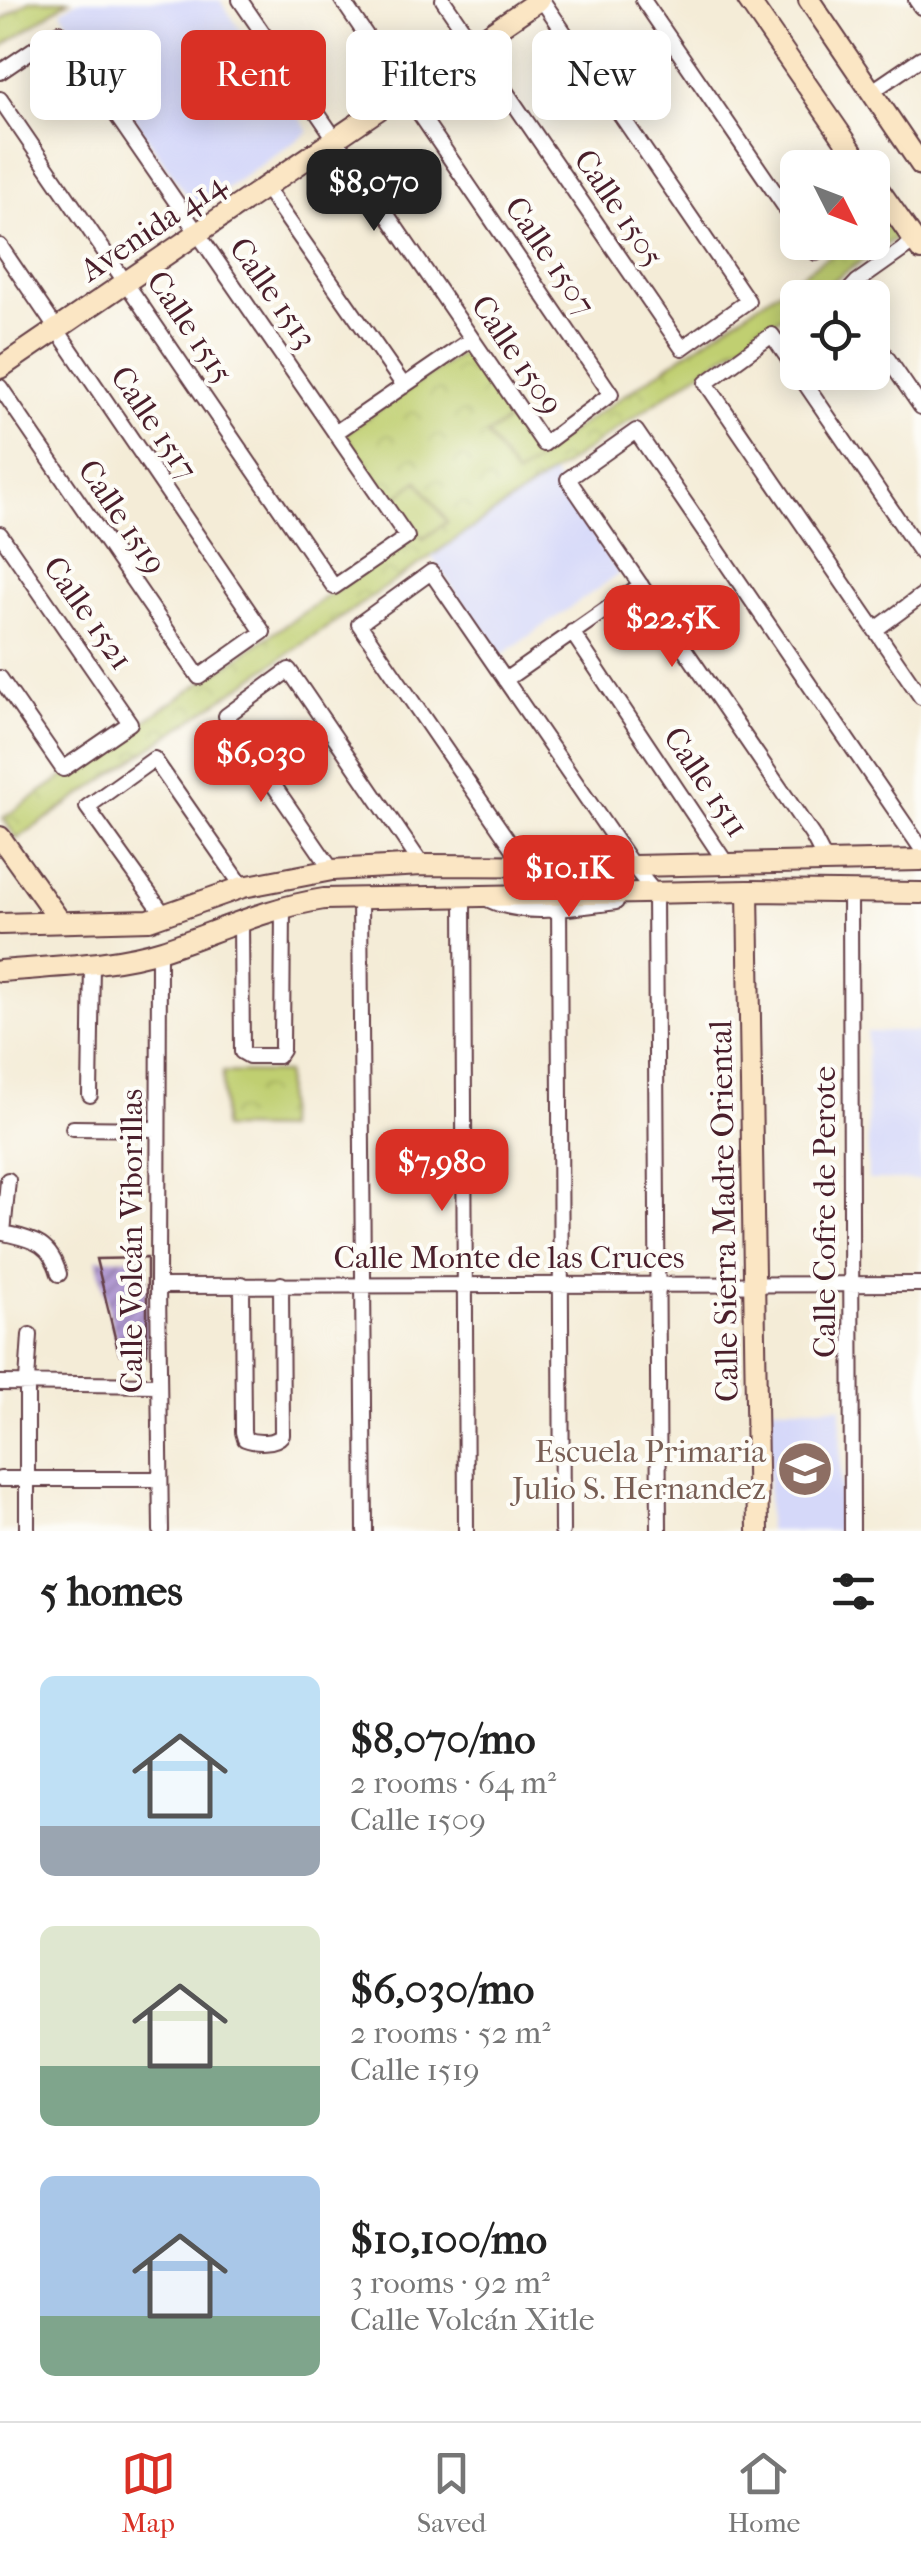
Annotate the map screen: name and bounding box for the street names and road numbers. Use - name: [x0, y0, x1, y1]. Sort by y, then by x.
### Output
- street label: Calle 1505: [566, 143, 672, 273]
- street label: Avenida 414: [72, 164, 234, 290]
- street label: Calle 1507: [497, 190, 603, 322]
- street label: Calle 1513: [222, 231, 324, 355]
- street label: Calle 1515: [139, 264, 241, 390]
- street label: Calle 1509: [464, 288, 570, 422]
- street label: Calle 1517: [103, 359, 205, 487]
- street label: Calle 1519: [70, 453, 174, 581]
- street label: Calle 1521: [36, 549, 140, 677]
- street label: Calle 1511: [656, 720, 756, 844]
- street label: Calle Sierra Madre Oriental: [702, 1020, 746, 1402]
- street label: Calle Cofre de Perote: [806, 1066, 843, 1358]
- street label: Calle Volcán Viborillas: [113, 1089, 150, 1393]
- street label: Calle Monte de las Cruces: [333, 1239, 685, 1276]

